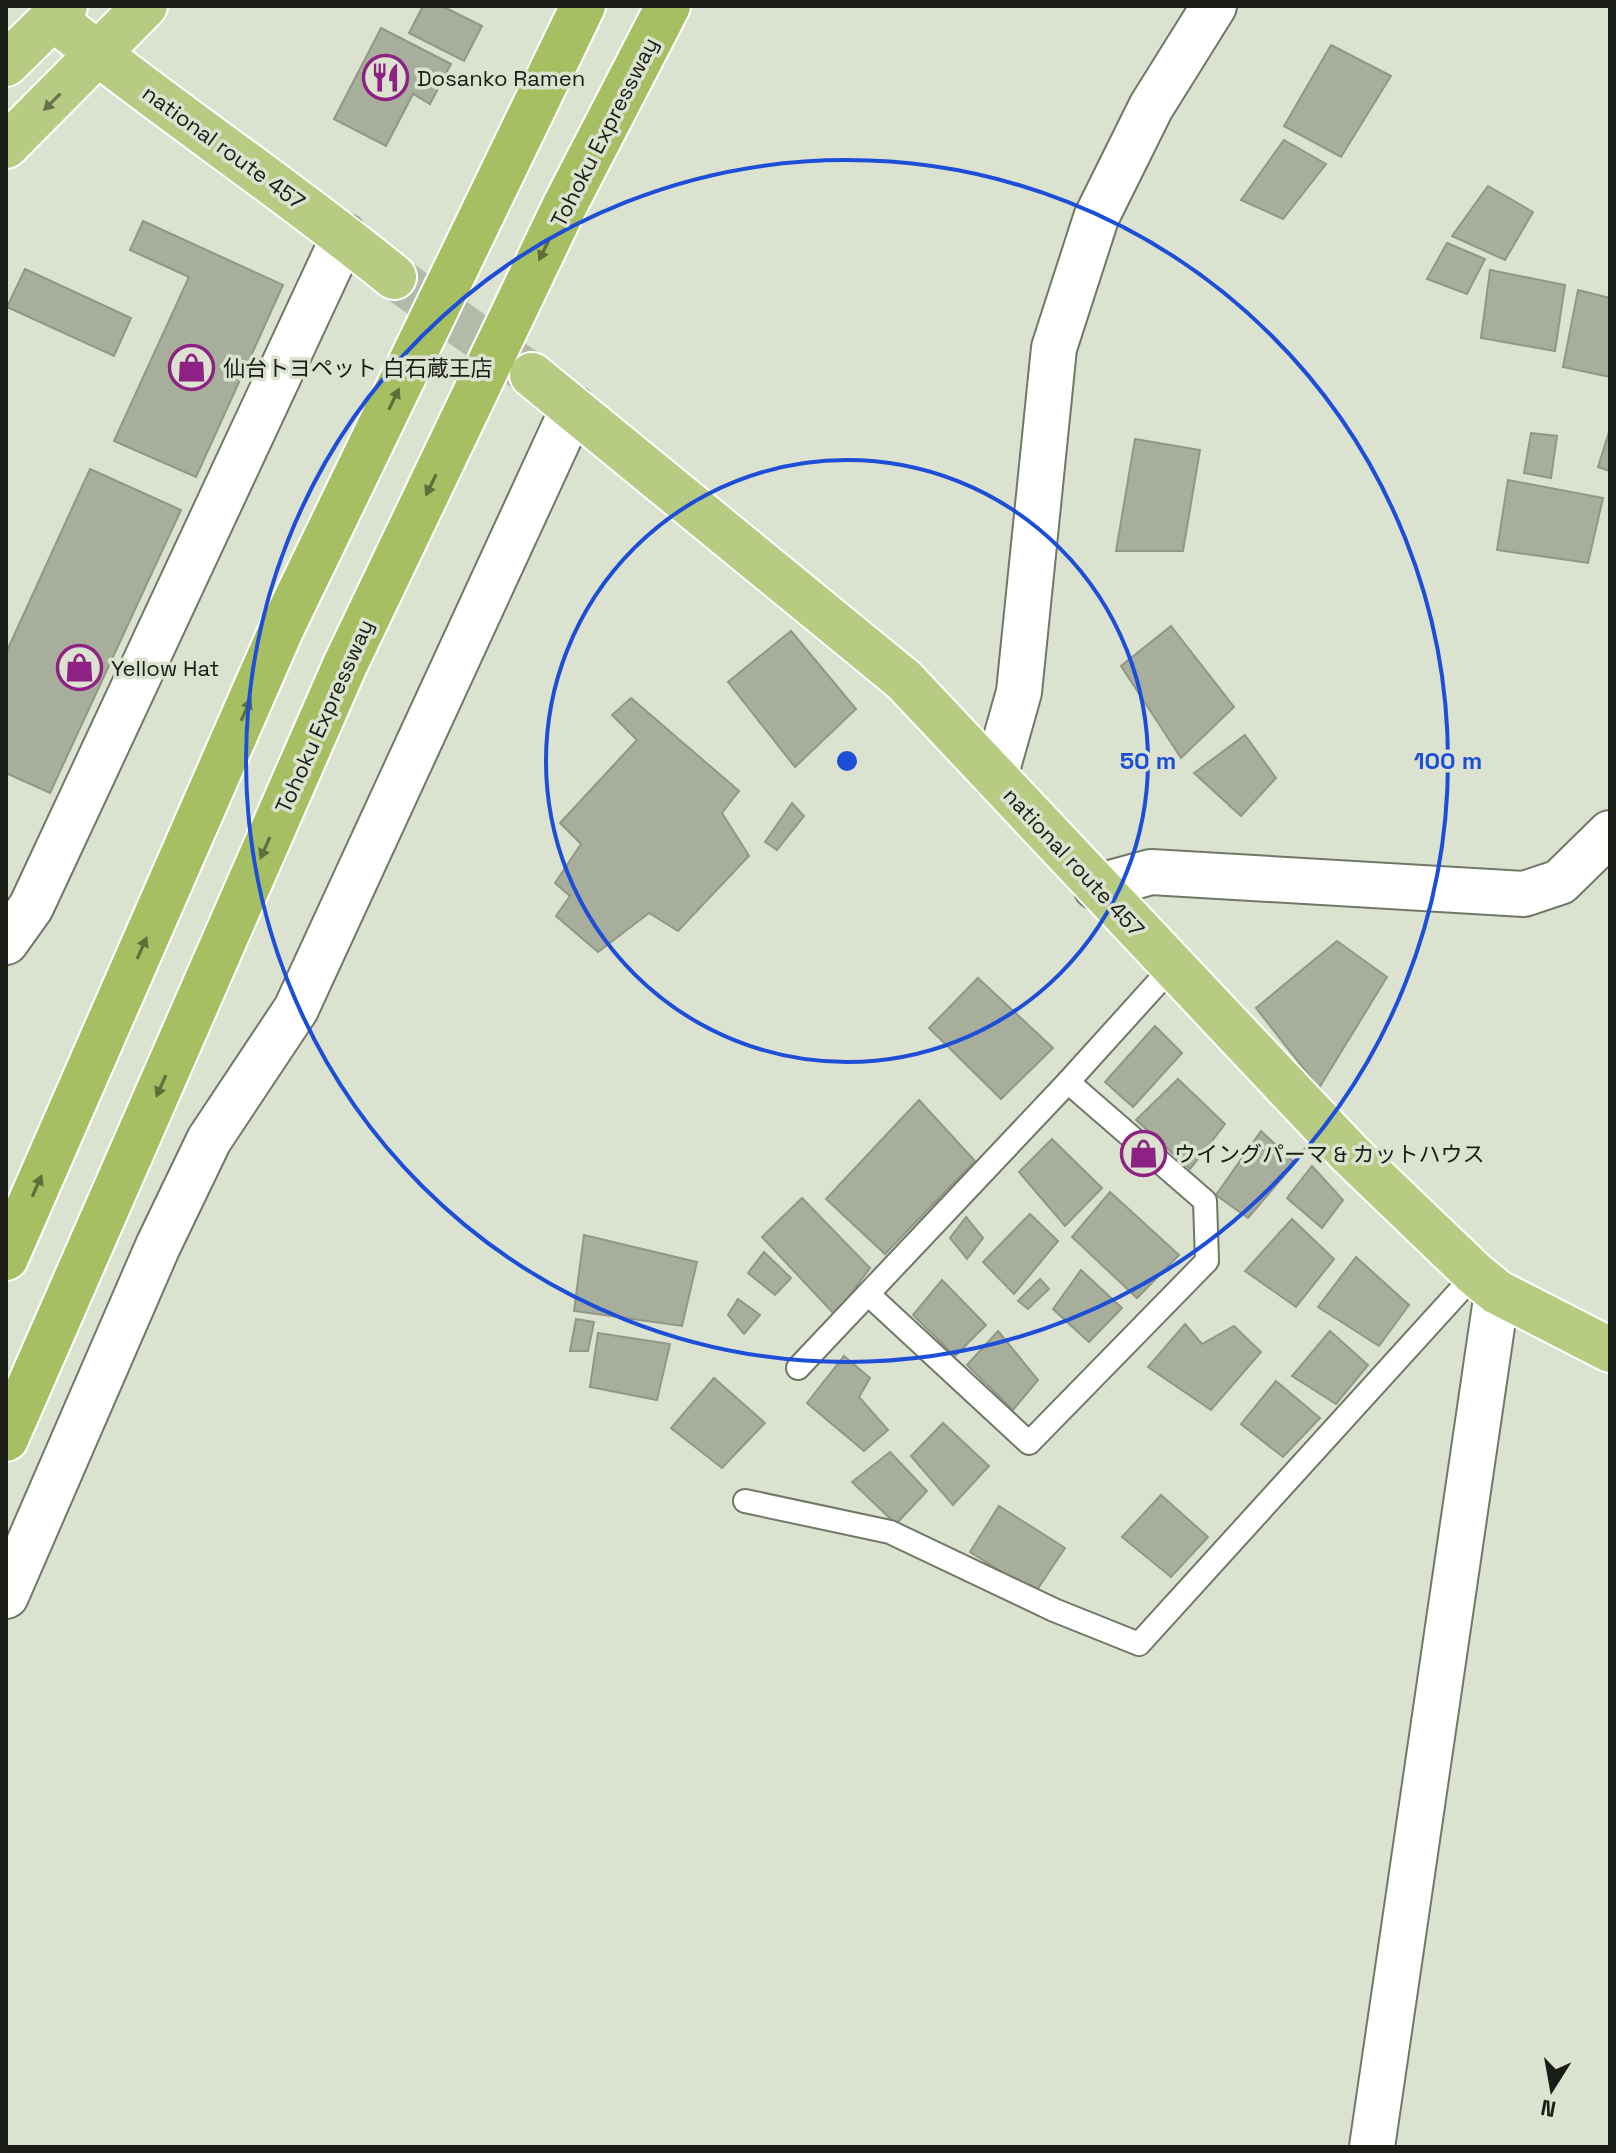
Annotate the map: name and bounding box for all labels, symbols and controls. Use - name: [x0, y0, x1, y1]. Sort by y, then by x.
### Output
- street label: Tohoku Expressway: [544, 32, 664, 232]
- restaurant icon: Dosanko Ramen: [362, 54, 410, 102]
- place label: Dosanko Ramen: [417, 64, 585, 92]
- street label: national route 457: [137, 79, 311, 215]
- one-way arrow: [42, 92, 61, 111]
- one-way arrow: [537, 239, 551, 262]
- shop icon: 仙台トヨペット 白石蔵王店: [168, 344, 216, 392]
- place label: 仙台トヨペット 白石蔵王店: [223, 354, 493, 382]
- one-way arrow: [387, 388, 401, 411]
- one-way arrow: [425, 473, 438, 496]
- street label: Tohoku Expressway: [269, 615, 379, 817]
- shop icon: Yellow Hat: [56, 644, 104, 692]
- place label: Yellow Hat: [111, 654, 219, 682]
- one-way arrow: [239, 698, 253, 722]
- text: 50 m: [1120, 745, 1176, 776]
- text: 100 m: [1414, 745, 1482, 776]
- centre of rings: [833, 747, 861, 775]
- street label: national route 457: [998, 781, 1150, 943]
- one-way arrow: [258, 837, 272, 860]
- one-way arrow: [135, 936, 148, 960]
- one-way arrow: [154, 1075, 167, 1098]
- shop icon: ウイングパーマ & カットハウス: [1119, 1130, 1167, 1178]
- place label: ウイングパーマ & カットハウス: [1174, 1140, 1485, 1168]
- one-way arrow: [31, 1174, 44, 1198]
- north arrow: [1512, 2049, 1592, 2129]
- text: N: [1538, 2093, 1558, 2124]

